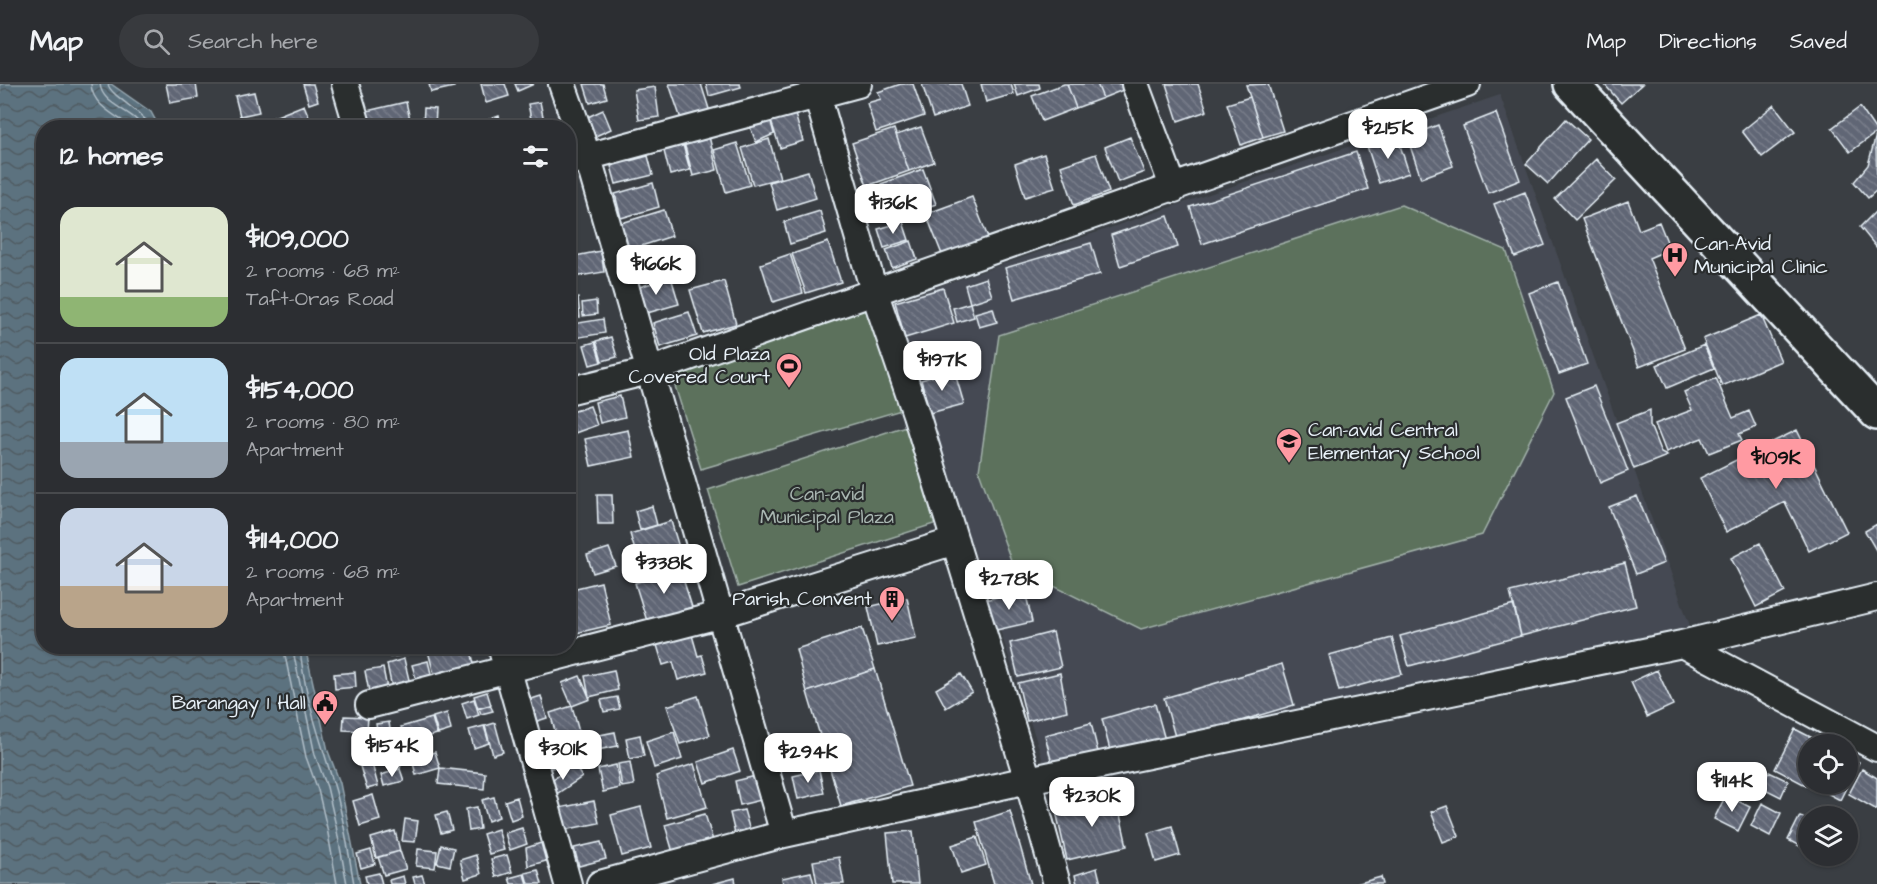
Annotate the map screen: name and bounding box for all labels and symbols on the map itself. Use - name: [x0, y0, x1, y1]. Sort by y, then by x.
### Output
- pin: $215K: [1346, 109, 1430, 160]
- pin: $136K: [851, 184, 935, 235]
- place label: Can-Avid Municipal Clinic: [1694, 230, 1828, 281]
- hospital icon: Can-Avid Municipal Clinic: [1660, 240, 1690, 278]
- pin: $166K: [614, 245, 698, 296]
- place label: Old Plaza Covered Court: [629, 340, 770, 391]
- pin: $197K: [900, 341, 984, 392]
- sports icon: Old Plaza Covered Court: [774, 351, 804, 389]
- place label: Can-avid Central Elementary School: [1308, 416, 1480, 468]
- school or university icon: Can-avid Central Elementary School: [1274, 426, 1304, 464]
- pin: $109K: [1734, 439, 1818, 490]
- park label: Can-avid Municipal Plaza: [760, 480, 894, 531]
- pin: $338K: [622, 544, 706, 595]
- pin: $278K: [967, 560, 1051, 611]
- building icon: Parish Convent: [877, 584, 907, 622]
- place label: Parish Convent: [732, 585, 872, 613]
- public building icon: Barangay 1 Hall: [310, 688, 340, 726]
- place label: Barangay 1 Hall: [172, 689, 306, 718]
- pin: $154K: [350, 727, 434, 778]
- pin: $301K: [521, 730, 605, 781]
- pin: $294K: [766, 733, 850, 784]
- pin: $114K: [1690, 762, 1774, 813]
- pin: $230K: [1050, 777, 1134, 828]

